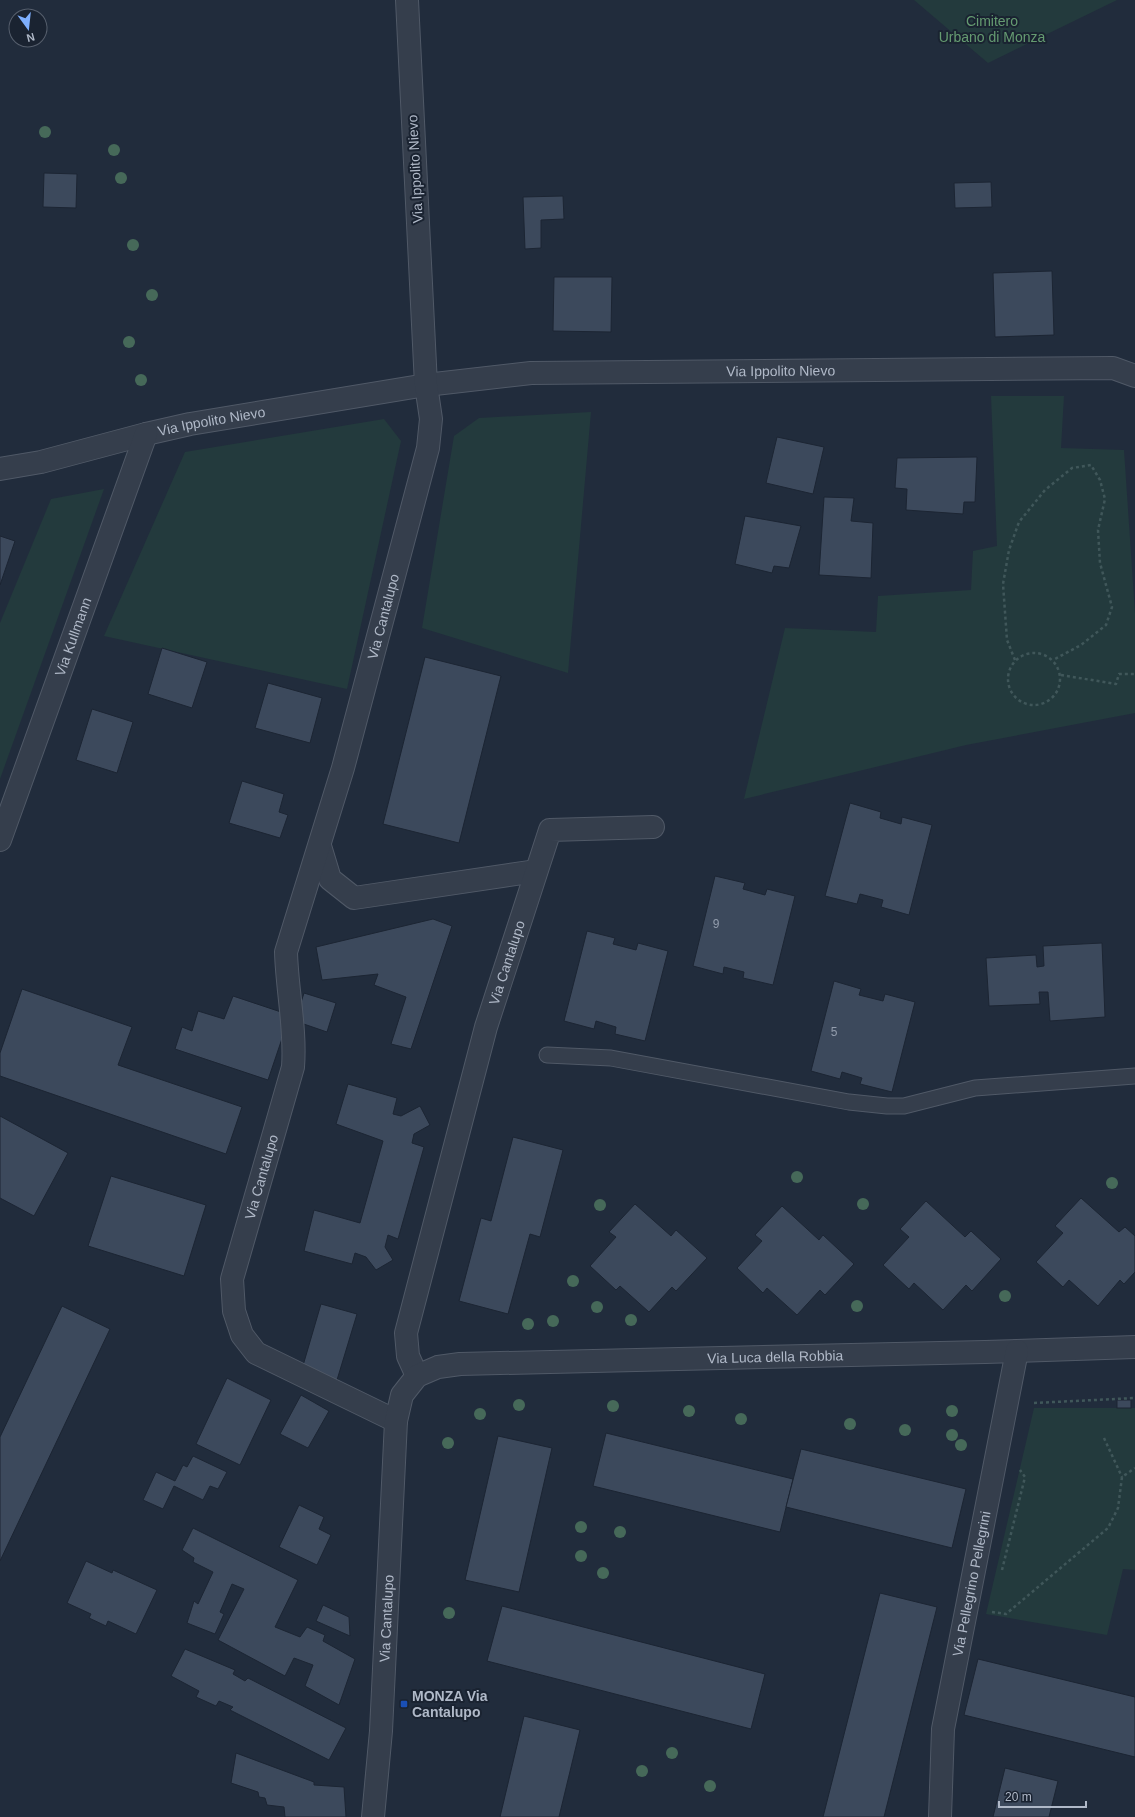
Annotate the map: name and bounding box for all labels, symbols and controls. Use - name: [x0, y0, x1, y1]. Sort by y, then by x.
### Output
- north arrow: [8, 8, 48, 48]
- park label: Cimitero Urbano di Monza: [939, 13, 1046, 45]
- text: N: [25, 31, 36, 44]
- street label: Via Ippolito Nievo: [404, 114, 426, 224]
- street label: Via Ippolito Nievo: [726, 362, 835, 379]
- street label: Via Ippolito Nievo: [156, 404, 267, 439]
- street label: Via Cantalupo: [364, 572, 402, 661]
- street label: Via Kullmann: [52, 595, 95, 678]
- house number: 9: [713, 917, 720, 931]
- street label: Via Cantalupo: [486, 918, 528, 1007]
- house number: 5: [831, 1025, 838, 1039]
- street label: Via Cantalupo: [242, 1132, 281, 1221]
- street label: Via Luca della Robbia: [707, 1347, 844, 1366]
- street label: Via Pellegrino Pellegrini: [949, 1510, 993, 1658]
- street label: Via Cantalupo: [376, 1574, 397, 1663]
- place label: MONZA Via Cantalupo: [412, 1688, 488, 1720]
- marker: MONZA Via Cantalupo: [399, 1699, 409, 1709]
- scale bar: [999, 1783, 1086, 1809]
- text: 20 m: [1005, 1790, 1032, 1804]

